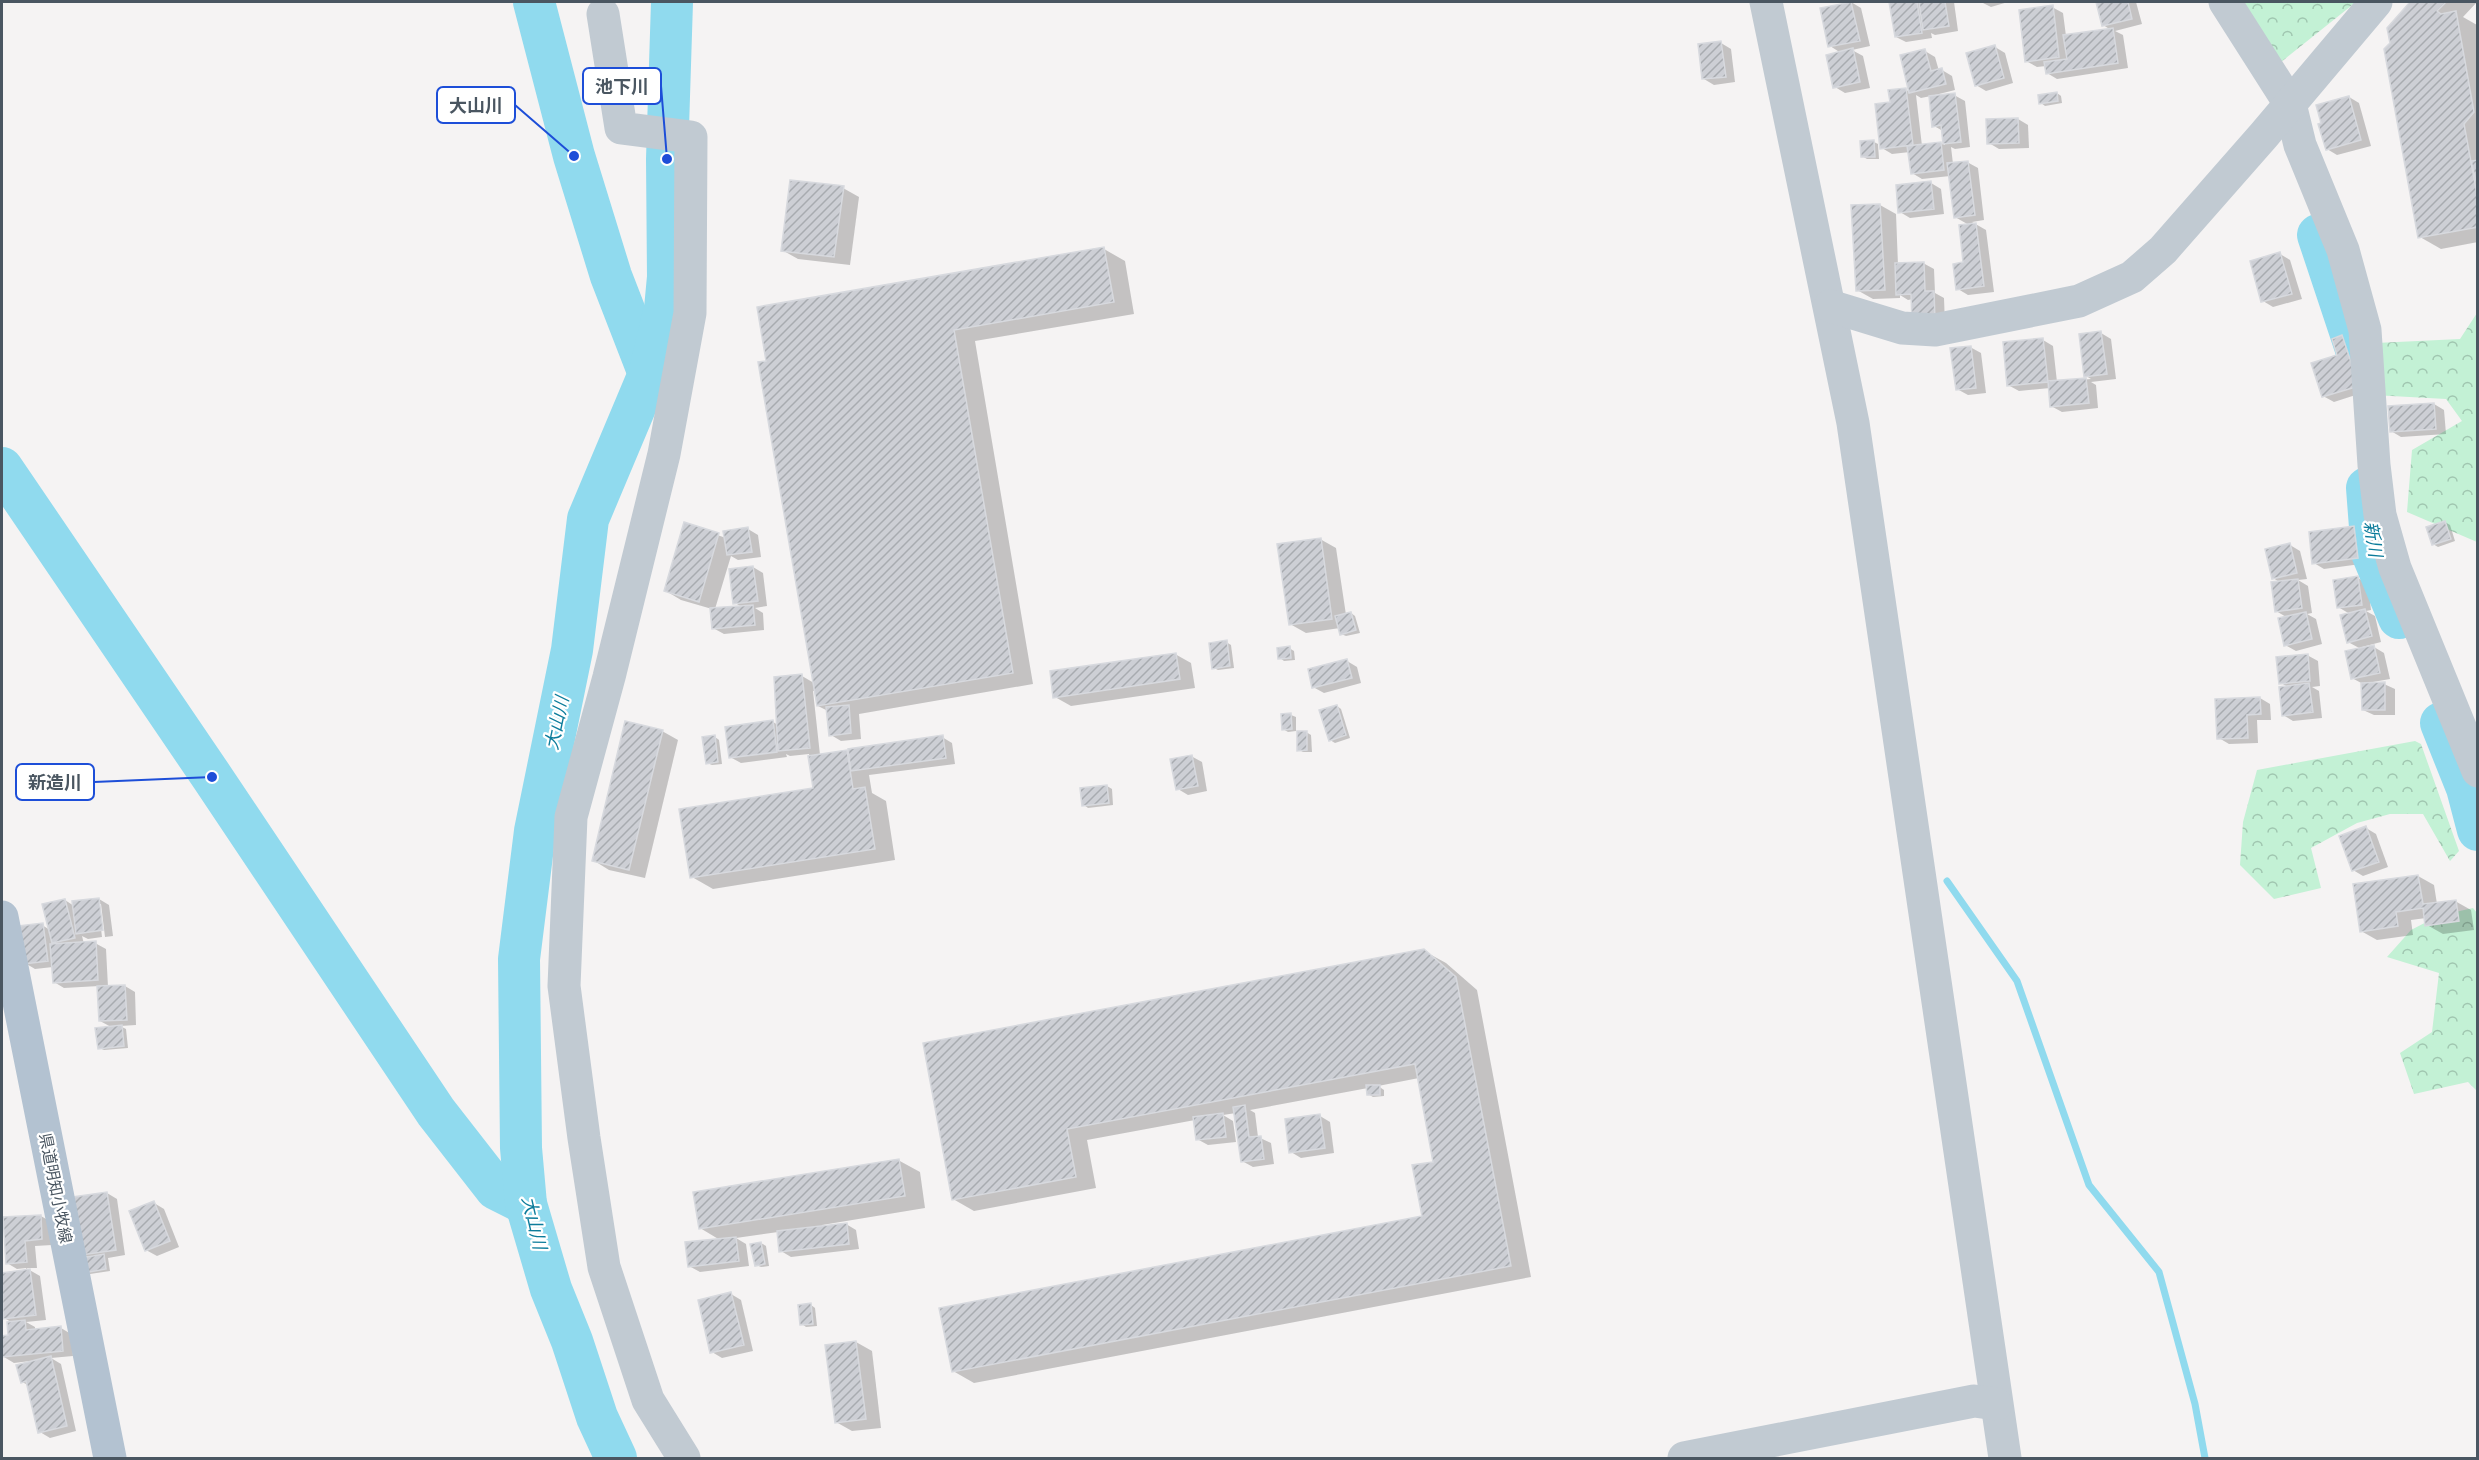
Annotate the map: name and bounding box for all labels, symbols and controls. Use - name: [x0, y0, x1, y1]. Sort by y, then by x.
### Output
- callout: 池下川: [583, 68, 661, 104]
- text: 池下川: [595, 74, 649, 99]
- callout: 大山川: [437, 87, 515, 123]
- text: 大山川: [449, 93, 503, 118]
- water label: 新川: [2358, 519, 2389, 561]
- water label: 大山川: [539, 692, 575, 752]
- callout: 新造川: [16, 764, 94, 800]
- text: 新造川: [28, 770, 82, 795]
- street label: 県道明知小牧線: [35, 1131, 77, 1245]
- water label: 大山川: [516, 1194, 553, 1254]

